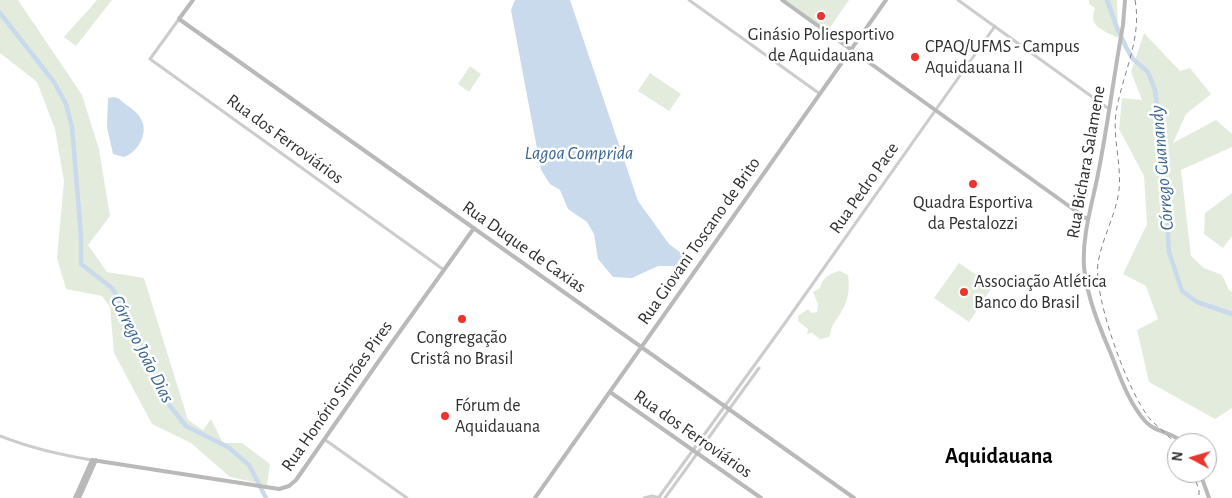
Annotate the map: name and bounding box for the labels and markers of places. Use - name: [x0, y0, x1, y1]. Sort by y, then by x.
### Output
- marker: Ginásio Poliesportivo de Aquidauana: [815, 10, 827, 22]
- place label: Ginásio Poliesportivo de Aquidauana: [748, 24, 894, 66]
- place label: CPAQ/UFMS - Campus Aquidauana II: [925, 36, 1080, 78]
- marker: CPAQ/UFMS - Campus Aquidauana II: [909, 51, 921, 63]
- marker: Quadra Esportiva da Pestalozzi: [967, 178, 979, 190]
- place label: Quadra Esportiva da Pestalozzi: [913, 192, 1033, 234]
- place label: Associação Atlética Banco do Brasil: [974, 271, 1107, 314]
- marker: Associação Atlética Banco do Brasil: [958, 286, 970, 298]
- marker: Congregação Cristâ no Brasil: [456, 313, 468, 325]
- place label: Congregação Cristâ no Brasil: [411, 327, 513, 369]
- place label: Fórum de Aquidauana: [455, 395, 540, 438]
- marker: Fórum de Aquidauana: [439, 410, 451, 422]

